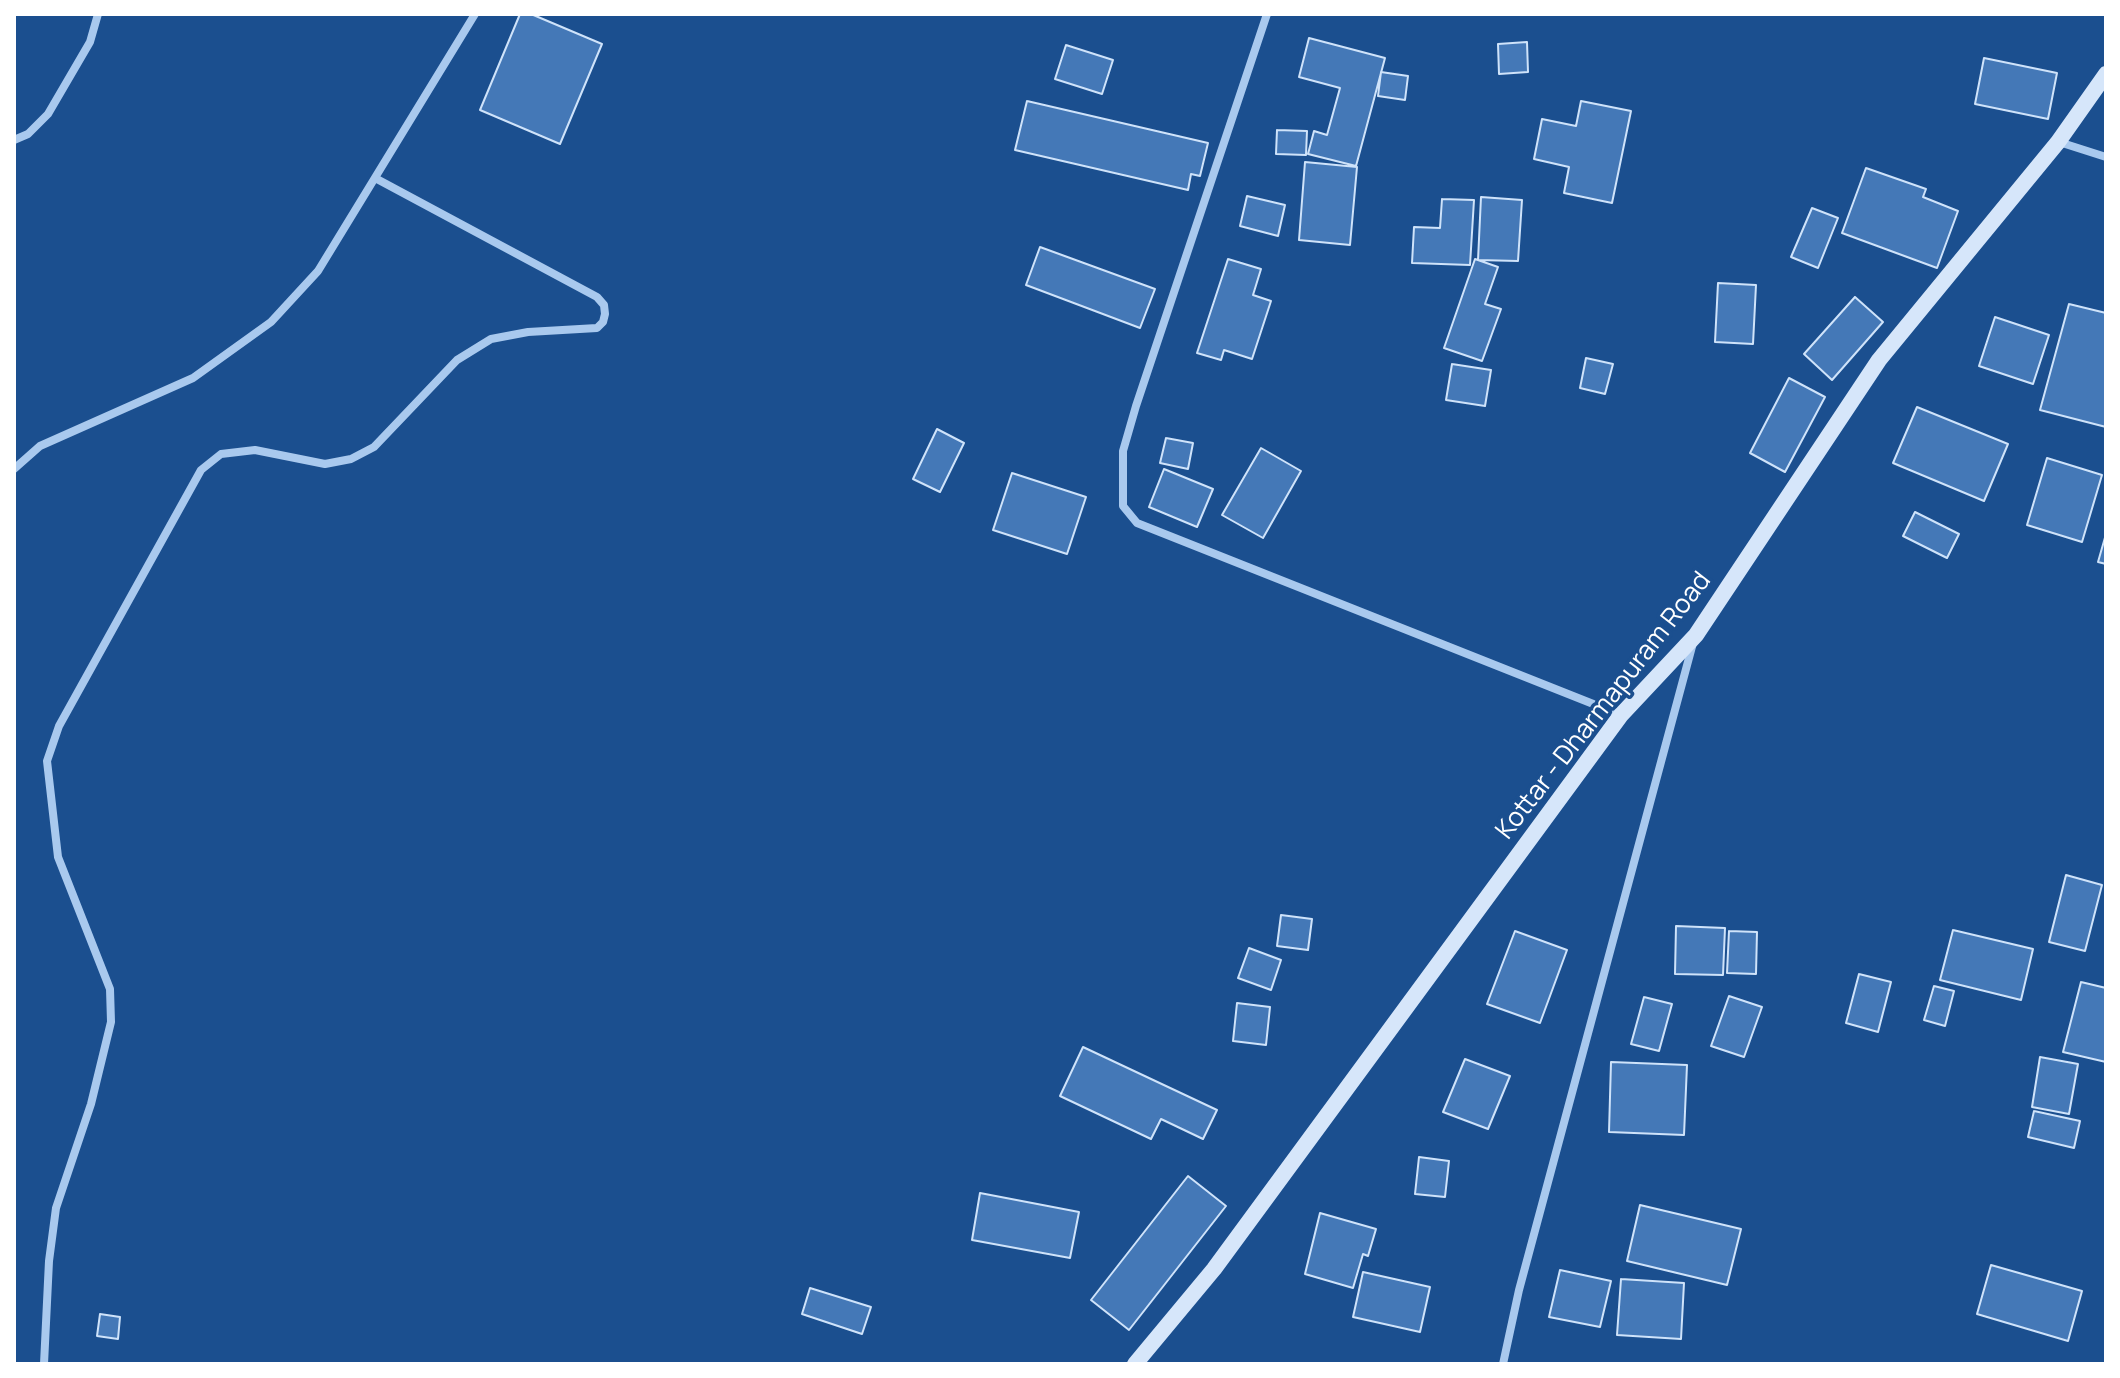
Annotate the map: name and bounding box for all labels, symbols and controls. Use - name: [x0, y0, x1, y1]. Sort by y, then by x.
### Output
- street label: Kottar - Dharmapuram Road: [1490, 566, 1718, 846]

